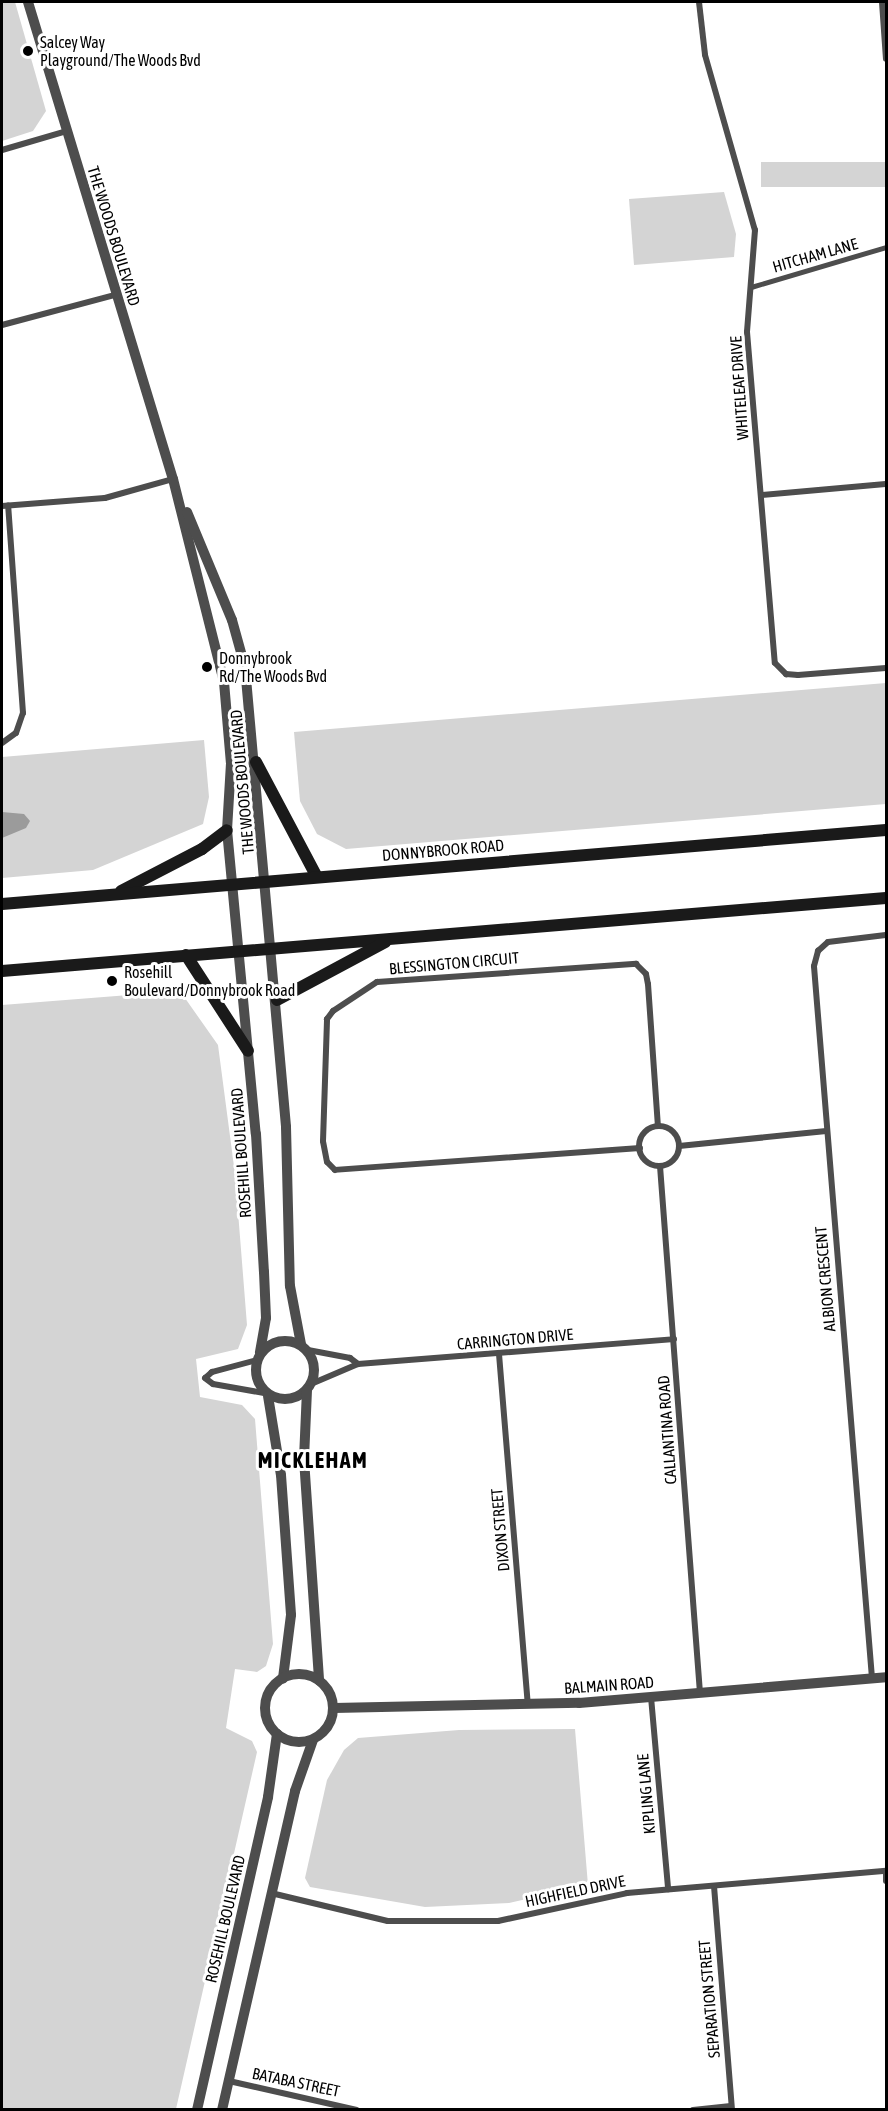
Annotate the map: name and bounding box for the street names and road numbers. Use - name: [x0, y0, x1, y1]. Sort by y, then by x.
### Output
- street label: THE WOODS BOULEVARD: [84, 164, 144, 308]
- street label: HITCHAM LANE: [770, 234, 860, 276]
- street label: WHITELEAF DRIVE: [726, 335, 752, 441]
- street label: THE WOODS BOULEVARD: [226, 709, 258, 855]
- street label: DONNYBROOK ROAD: [381, 835, 505, 865]
- street label: BLESSINGTON CIRCUIT: [388, 948, 520, 978]
- street label: ROSEHILL BOULEVARD: [227, 1087, 255, 1219]
- street label: ALBION CRESCENT: [811, 1225, 839, 1333]
- street label: CARRINGTON DRIVE: [456, 1324, 574, 1354]
- street label: CALLANTINA ROAD: [654, 1375, 680, 1485]
- street label: DIXON STREET: [487, 1488, 513, 1572]
- street label: BALMAIN ROAD: [564, 1672, 654, 1698]
- street label: KIPLING LANE: [633, 1753, 659, 1835]
- street label: ROSEHILL BOULEVARD: [201, 1853, 249, 1985]
- street label: HIGHFIELD DRIVE: [523, 1871, 627, 1911]
- street label: SEPARATION STREET: [694, 1939, 724, 2059]
- street label: BATABA STREET: [250, 2063, 342, 2101]

